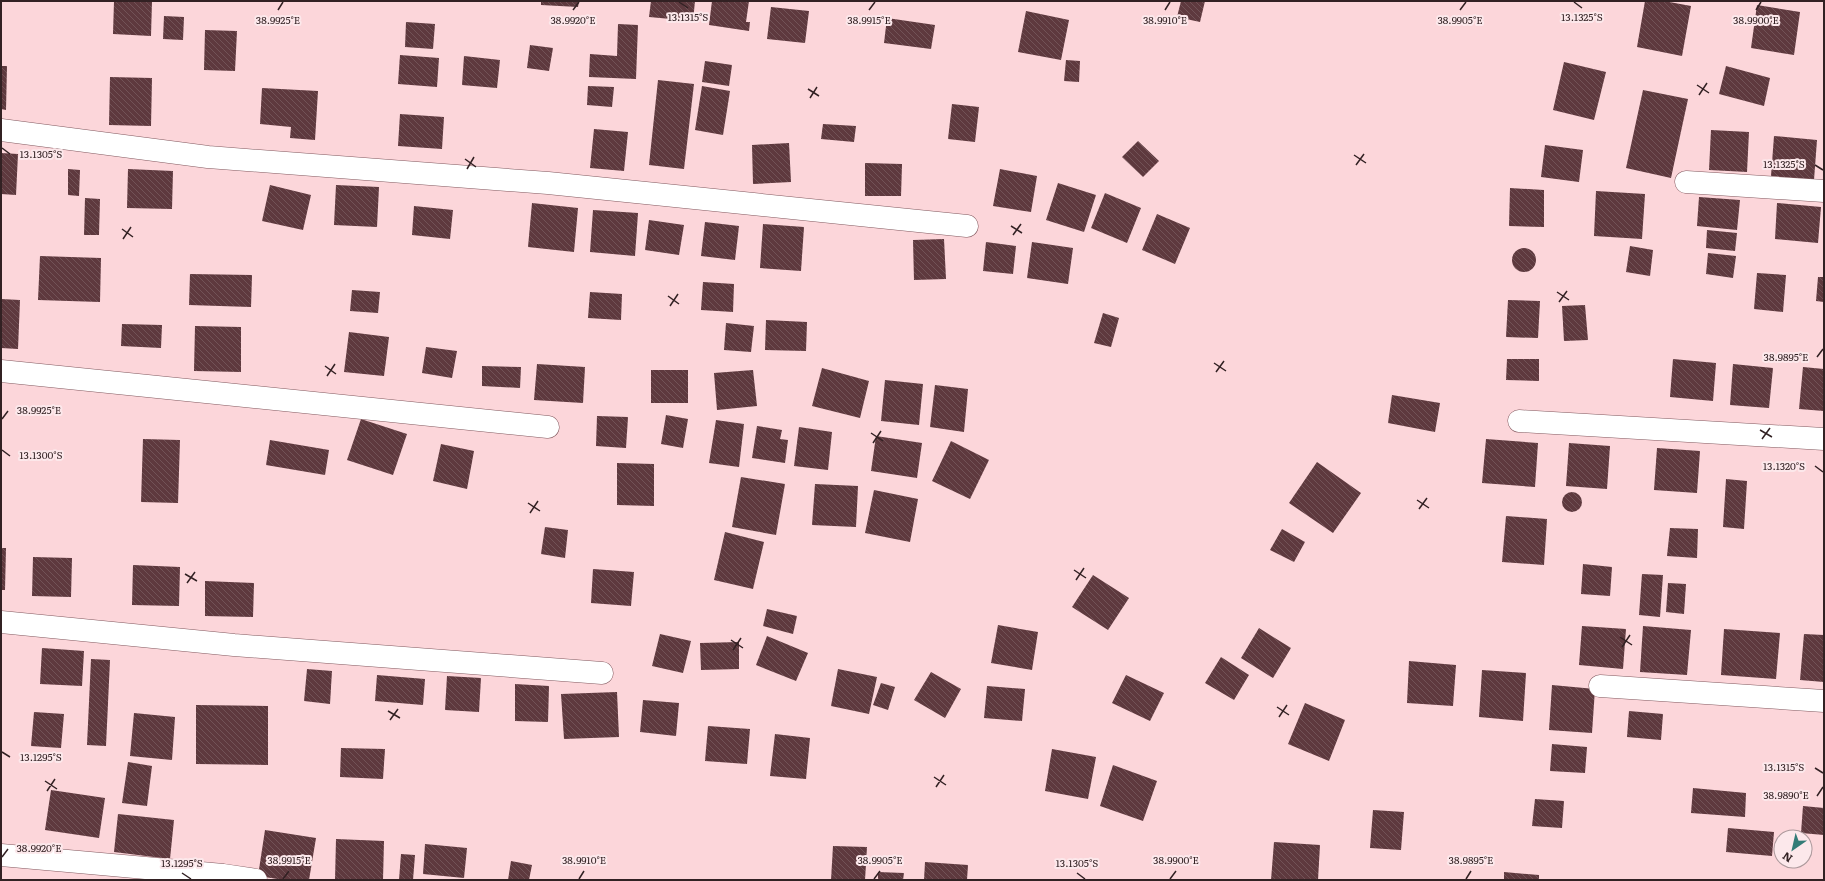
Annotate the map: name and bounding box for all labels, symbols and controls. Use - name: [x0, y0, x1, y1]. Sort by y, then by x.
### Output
- text: 13.1315°S: [668, 9, 708, 24]
- text: 13.1325°S: [1561, 9, 1603, 24]
- text: 38.9925°E: [256, 12, 300, 27]
- text: 38.9920°E: [550, 12, 596, 27]
- text: 38.9915°E: [847, 12, 891, 27]
- text: 38.9910°E: [1143, 12, 1187, 27]
- text: 38.9905°E: [1437, 12, 1483, 27]
- text: 38.9900°E: [1733, 12, 1779, 27]
- text: 13.1305°S: [20, 146, 62, 161]
- text: 13.1325°S: [1763, 156, 1805, 171]
- text: 38.9895°E: [1764, 349, 1808, 364]
- text: 38.9925°E: [17, 402, 61, 417]
- text: 13.1300°S: [19, 447, 63, 462]
- text: 13.1320°S: [1763, 458, 1805, 473]
- text: 13.1295°S: [20, 749, 62, 764]
- text: 13.1315°S: [1764, 759, 1804, 774]
- text: 38.9890°E: [1763, 787, 1809, 802]
- north arrow: [1773, 829, 1813, 869]
- text: 38.9920°E: [16, 840, 62, 855]
- text: N: [1779, 849, 1795, 867]
- text: 38.9915°E: [267, 852, 311, 867]
- text: 38.9910°E: [562, 852, 606, 867]
- text: 38.9905°E: [857, 852, 903, 867]
- text: 38.9900°E: [1153, 852, 1199, 867]
- text: 38.9895°E: [1449, 852, 1493, 867]
- text: 13.1295°S: [161, 855, 203, 870]
- text: 13.1305°S: [1056, 855, 1098, 870]

